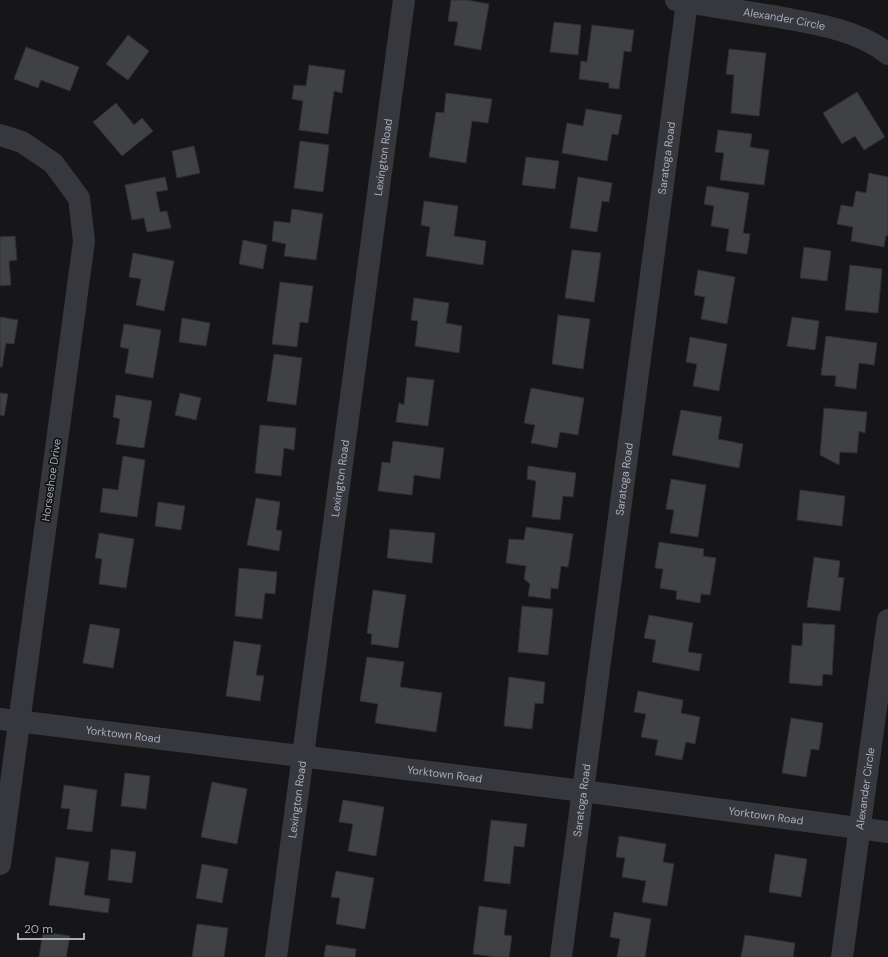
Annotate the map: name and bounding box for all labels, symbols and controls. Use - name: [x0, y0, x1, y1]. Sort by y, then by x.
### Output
- street label: Alexander Circle: [742, 5, 827, 33]
- street label: Lexington Road: [371, 118, 395, 197]
- street label: Saratoga Road: [655, 120, 678, 195]
- street label: Horseshoe Drive: [38, 438, 64, 522]
- street label: Lexington Road: [328, 439, 352, 518]
- street label: Saratoga Road: [612, 442, 636, 516]
- street label: Yorktown Road: [85, 723, 161, 746]
- street label: Alexander Circle: [852, 746, 878, 831]
- street label: Lexington Road: [285, 760, 309, 839]
- street label: Yorktown Road: [406, 762, 483, 785]
- street label: Saratoga Road: [570, 763, 593, 838]
- street label: Yorktown Road: [728, 804, 804, 828]
- scale bar: [18, 915, 84, 941]
- text: 20 m: [24, 921, 53, 937]

